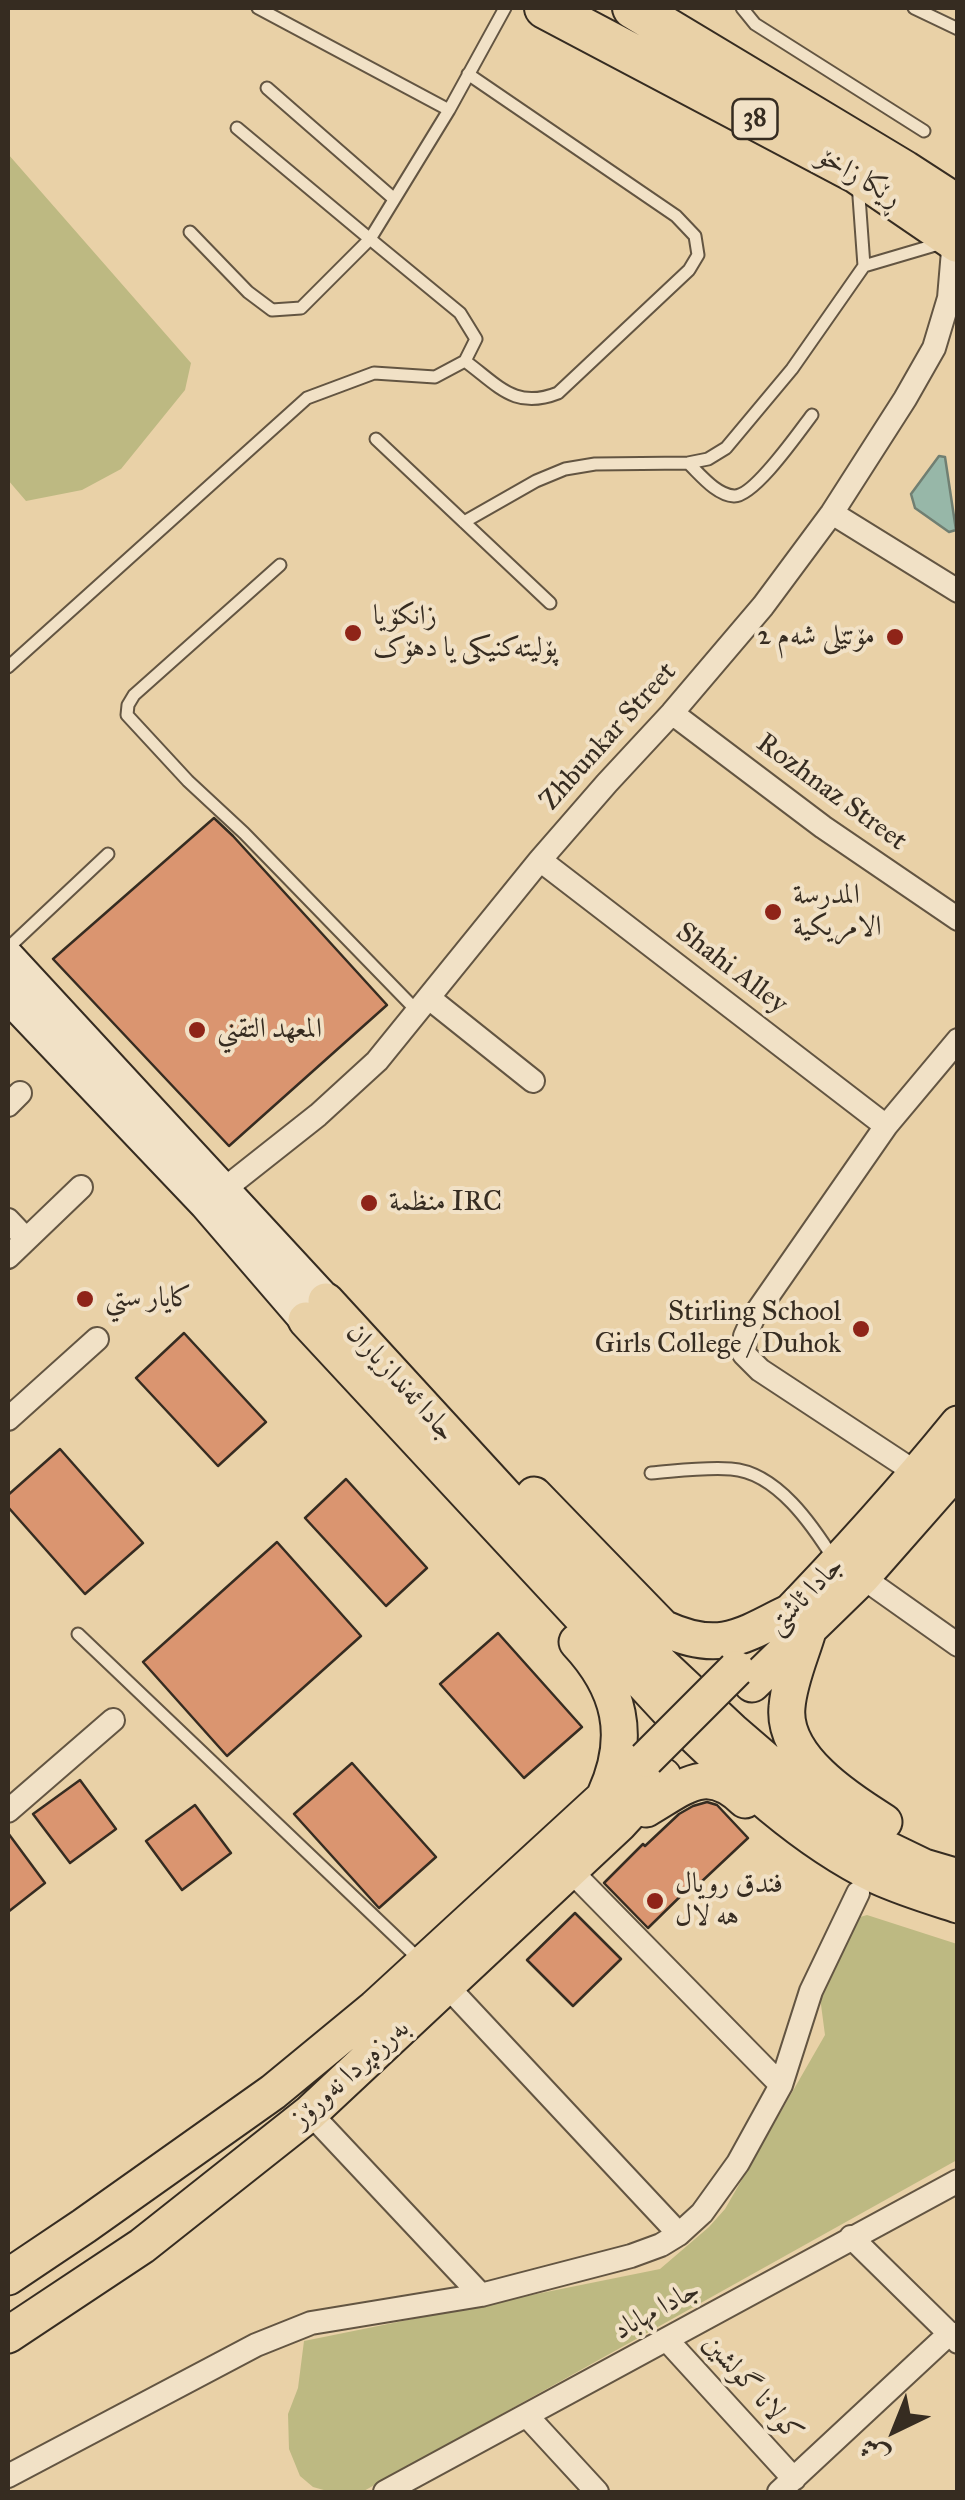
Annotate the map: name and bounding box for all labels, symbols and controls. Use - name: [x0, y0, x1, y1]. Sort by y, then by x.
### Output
- road number: 38: [732, 99, 778, 139]
- street label: ڕێکا زاخۆ: [811, 140, 907, 216]
- place label: زانکۆیا پۆلیتەکنیکی یا دهۆک: [373, 600, 558, 666]
- place label: مۆتێلی شەم 2: [757, 620, 875, 654]
- marker: زانکۆیا پۆلیتەکنیکی یا دهۆک: [342, 622, 364, 644]
- marker: مۆتێلی شەم 2: [884, 626, 906, 648]
- street label: Zhbunkar Street: [534, 656, 684, 818]
- street label: Rozhnaz Street: [749, 727, 913, 859]
- place label: المدرسة الامريكية: [793, 879, 882, 945]
- marker: المدرسة الامريكية: [762, 901, 784, 923]
- street label: Shahi Alley: [668, 916, 794, 1022]
- place label: المعهد التقني: [217, 1013, 322, 1047]
- marker: المعهد التقني: [186, 1019, 208, 1041]
- place label: منظمة IRC: [389, 1186, 502, 1220]
- marker: منظمة IRC: [358, 1192, 380, 1214]
- place label: كايار ستي: [105, 1282, 192, 1316]
- marker: كايار ستي: [74, 1288, 96, 1310]
- place label: Stirling School Girls College / Duhok: [595, 1296, 841, 1362]
- street label: جادا ئەندازیاران: [338, 1317, 462, 1449]
- marker: Stirling School Girls College / Duhok: [850, 1318, 872, 1340]
- street label: جادا ئاشتی: [761, 1550, 851, 1642]
- place label: فندق رويال هه لال: [675, 1868, 783, 1934]
- marker: فندق رويال هه لال: [644, 1890, 666, 1912]
- street label: بەرزەپردا نەورۆز: [285, 2012, 417, 2136]
- street label: جادا مهاباد: [608, 2274, 706, 2348]
- street label: کولانا گولشین: [695, 2328, 809, 2450]
- north arrow: [845, 2380, 945, 2480]
- text: ش: [852, 2430, 896, 2475]

